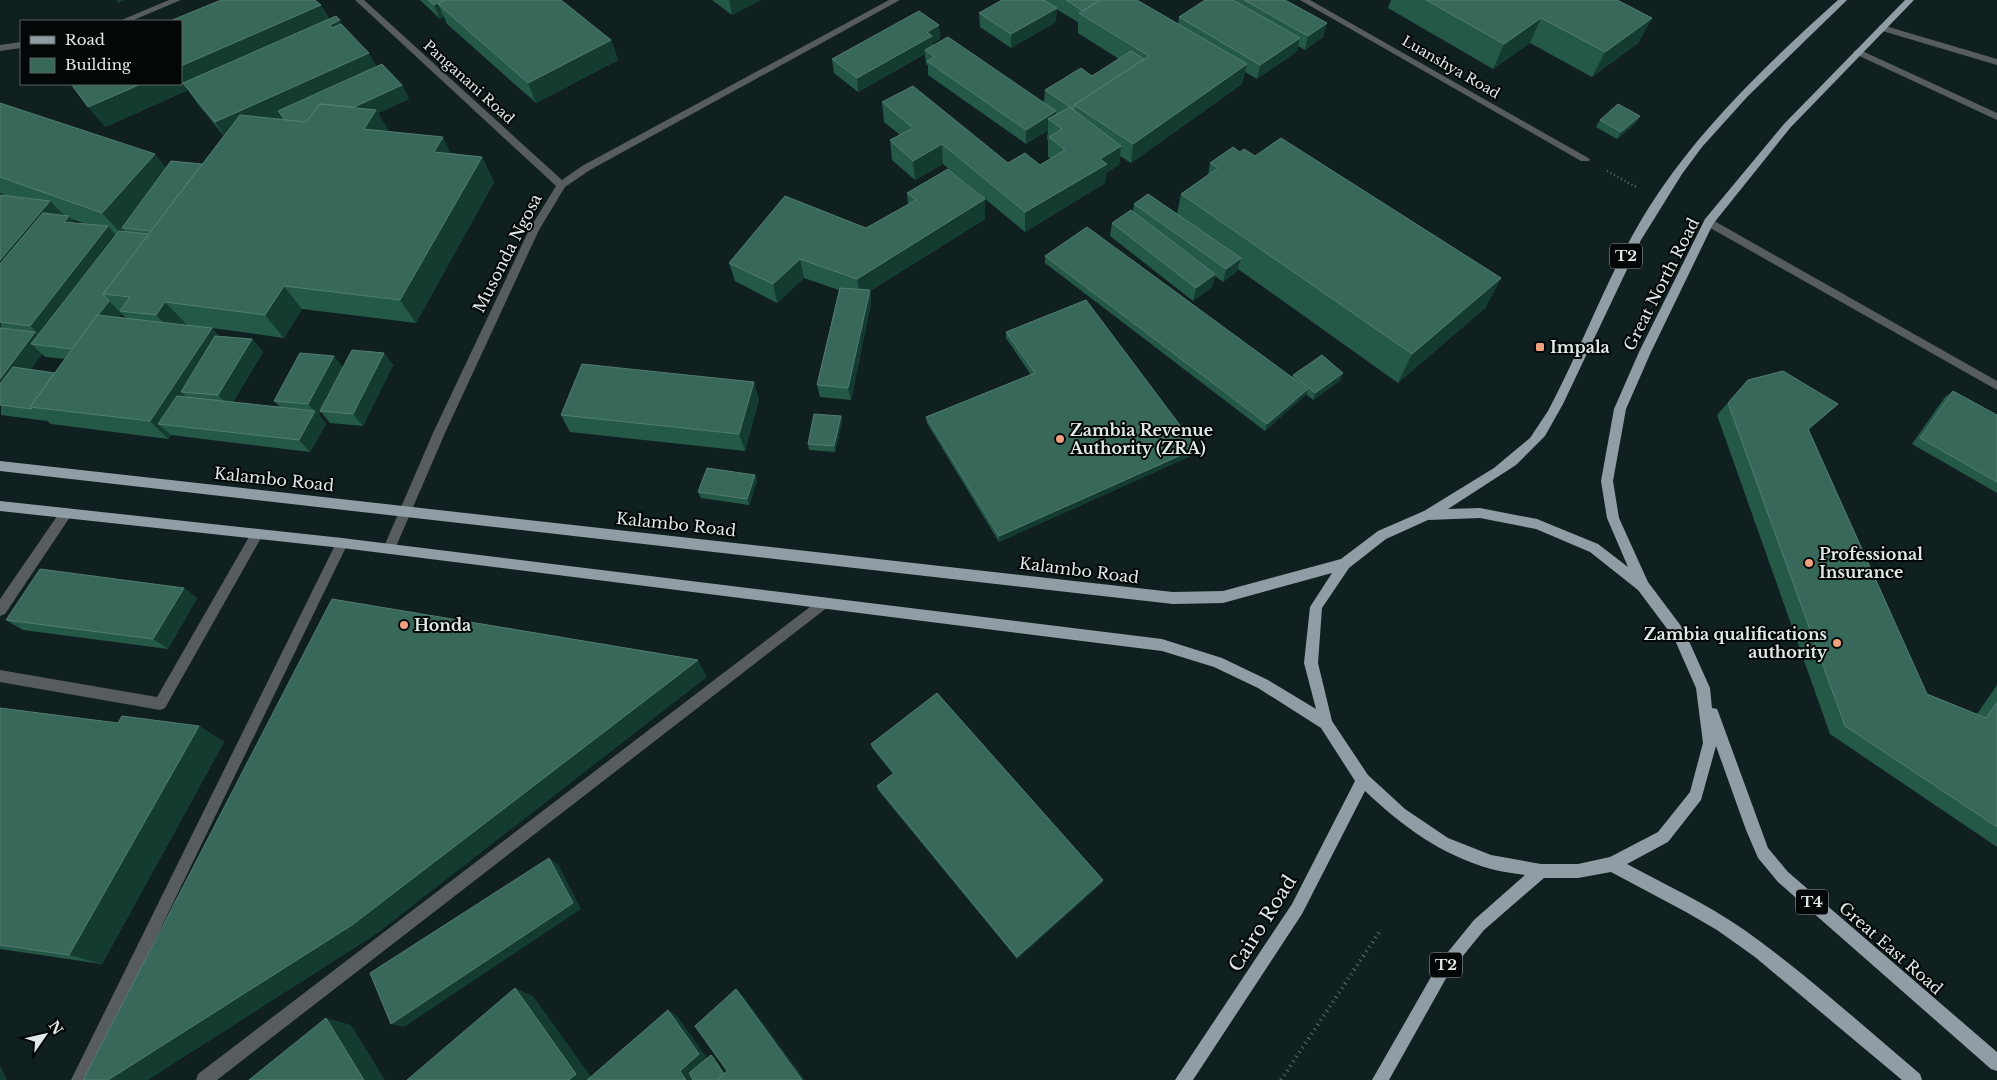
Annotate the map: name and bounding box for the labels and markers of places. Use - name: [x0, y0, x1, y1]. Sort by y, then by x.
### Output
- place label: Impala: [1550, 337, 1610, 357]
- marker: Impala: [1534, 341, 1546, 353]
- place label: Zambia Revenue Authority (ZRA): [1069, 420, 1213, 458]
- marker: Zambia Revenue Authority (ZRA): [1054, 433, 1066, 445]
- place label: Professional Insurance: [1819, 544, 1923, 582]
- marker: Professional Insurance: [1803, 557, 1815, 569]
- place label: Honda: [414, 615, 471, 635]
- marker: Honda: [398, 619, 410, 631]
- place label: Zambia qualifications authority: [1644, 624, 1828, 662]
- marker: Zambia qualifications authority: [1831, 637, 1843, 649]

